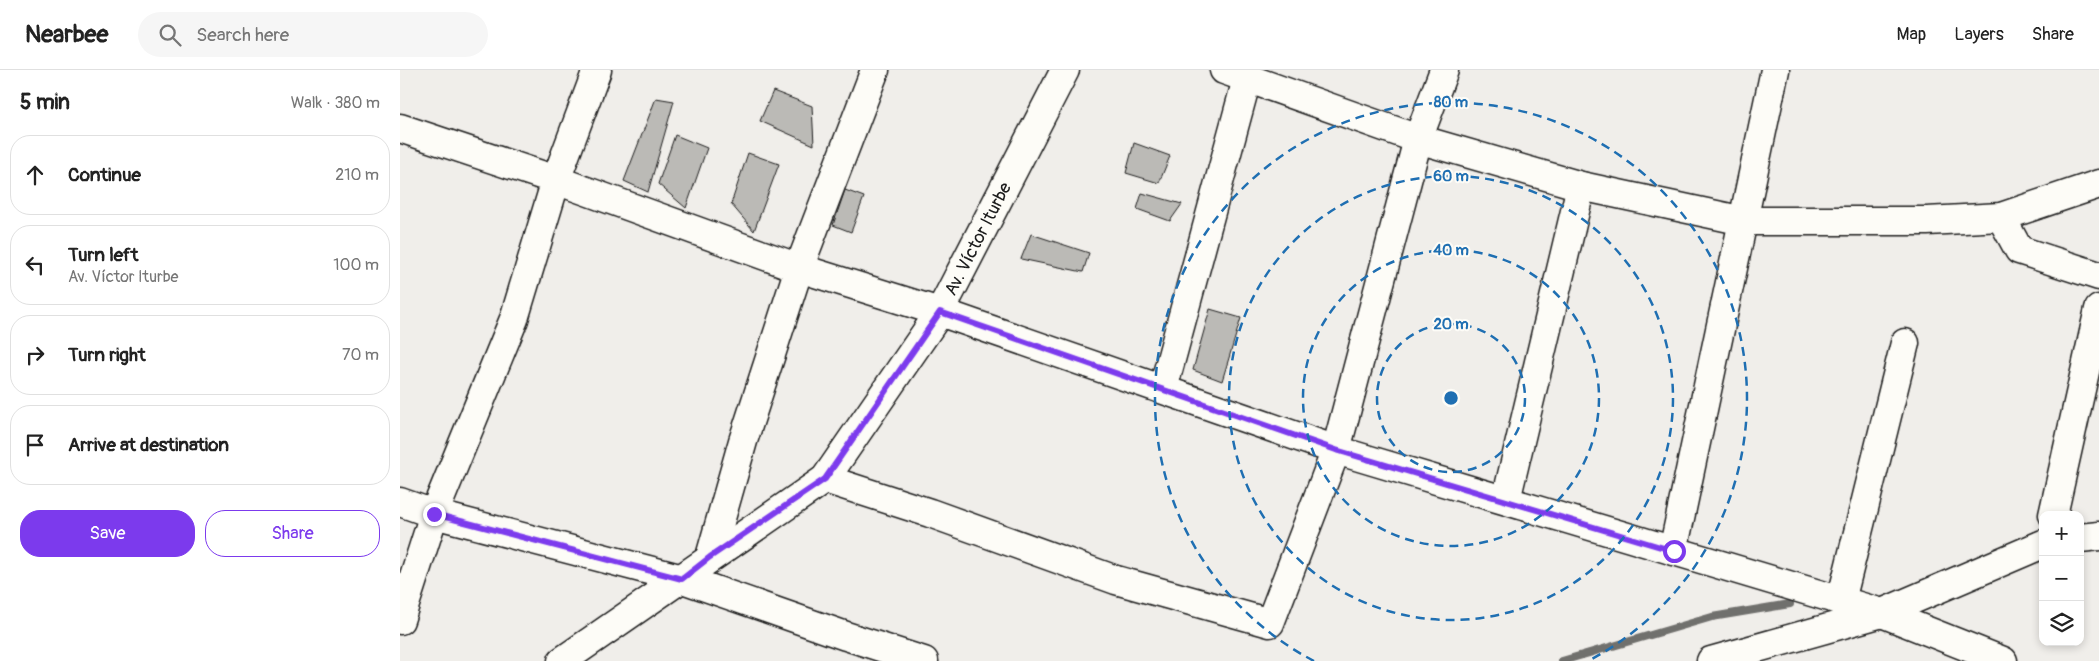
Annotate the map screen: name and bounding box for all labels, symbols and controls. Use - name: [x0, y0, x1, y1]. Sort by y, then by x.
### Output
- search box: [138, 12, 488, 57]
- text: Nearbee: [25, 20, 108, 49]
- icon: search: [156, 21, 184, 49]
- text: Search here: [196, 23, 289, 47]
- text: Map: [1897, 23, 1926, 46]
- text: Layers: [1954, 23, 2004, 46]
- text: Share: [2032, 23, 2074, 46]
- text: 5 min: [20, 89, 70, 116]
- text: Walk · 380 m: [291, 93, 380, 113]
- text: 80 m: [1434, 93, 1468, 112]
- icon: ahead: [21, 161, 49, 189]
- text: Continue: [68, 163, 141, 187]
- text: 210 m: [335, 165, 379, 185]
- text: 60 m: [1433, 167, 1469, 186]
- street label: Av. Víctor Iturbe: [939, 178, 1017, 299]
- text: 40 m: [1433, 241, 1469, 260]
- text: Turn left: [68, 243, 138, 267]
- icon: left: [21, 251, 49, 279]
- text: 100 m: [333, 255, 379, 275]
- text: Av. Víctor Iturbe: [68, 267, 178, 287]
- text: 20 m: [1433, 315, 1469, 334]
- icon: right: [21, 341, 49, 369]
- text: Turn right: [68, 343, 146, 367]
- text: 70 m: [342, 345, 379, 365]
- centre of rings: [1442, 389, 1460, 407]
- icon: arrive: [21, 431, 49, 459]
- text: Arrive at destination: [68, 433, 229, 457]
- route end: [423, 503, 446, 526]
- button: Save: [20, 510, 195, 557]
- button: Share: [205, 510, 380, 557]
- map controls: [2039, 511, 2084, 646]
- button: +: [2039, 511, 2084, 556]
- route start: [1663, 540, 1686, 563]
- button: −: [2039, 556, 2084, 601]
- button: layers: [2039, 601, 2084, 646]

